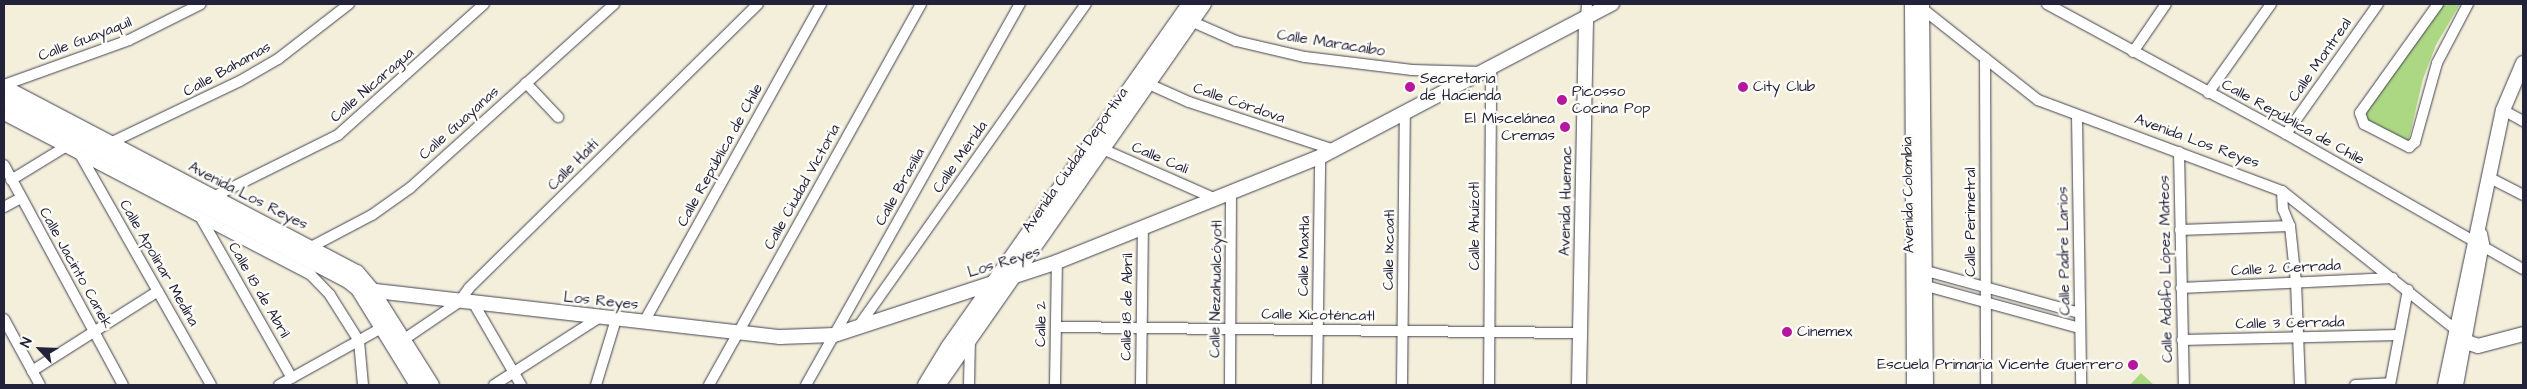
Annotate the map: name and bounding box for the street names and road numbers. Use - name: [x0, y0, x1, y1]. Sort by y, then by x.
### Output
- street label: Calle Guayaquil: [36, 13, 134, 65]
- street label: Calle Montreal: [2285, 15, 2355, 105]
- street label: Calle Maracaibo: [1276, 26, 1386, 60]
- street label: Calle Bahamas: [180, 38, 274, 100]
- street label: Calle Nicaragua: [327, 44, 417, 126]
- street label: Calle República de Chile: [2218, 75, 2368, 169]
- street label: Calle Córdova: [1191, 79, 1287, 127]
- street label: Calle República de Chile: [673, 80, 767, 230]
- street label: Calle Guayanas: [415, 82, 503, 164]
- street label: Avenida Ciudad Deportiva: [1018, 84, 1132, 236]
- street label: Avenida Los Reyes: [2132, 110, 2262, 172]
- street label: Calle Mérida: [929, 118, 991, 196]
- street label: Calle Ciudad Victoria: [760, 121, 844, 253]
- street label: Calle Haití: [544, 136, 602, 194]
- street label: Avenida Colombia: [1898, 137, 1918, 253]
- street label: Calle Cali: [1129, 138, 1191, 178]
- street label: Calle Brasilia: [871, 145, 929, 229]
- street label: Avenida Huemac: [1556, 146, 1576, 256]
- street label: Avenida Los Reyes: [185, 158, 311, 234]
- street label: Calle Perimetral: [1962, 167, 1980, 277]
- street label: Calle Adolfo López Mateos: [2155, 175, 2177, 363]
- street label: Calle Ahuízotl: [1466, 182, 1484, 270]
- street label: Calle Padre Larios: [2054, 186, 2074, 316]
- street label: Calle Apolinar Medina: [115, 197, 203, 329]
- street label: Calle Jacinto Canek: [35, 204, 117, 332]
- street label: Calle Ixcoatl: [1379, 210, 1399, 290]
- street label: Calle Maxtla: [1294, 216, 1314, 296]
- street label: Calle Nezahualcóyotl: [1206, 220, 1226, 358]
- street label: Calle 18 de Abril: [224, 239, 294, 341]
- street label: Los Reyes: [965, 242, 1043, 282]
- street label: Calle 18 de Abril: [1117, 253, 1137, 361]
- street label: Calle 2 Cerrada: [2231, 256, 2341, 280]
- street label: Los Reyes: [563, 288, 639, 314]
- street label: Calle 2: [1032, 301, 1050, 347]
- street label: Calle Xicoténcatl: [1261, 305, 1375, 325]
- street label: Calle 3 Cerrada: [2235, 313, 2345, 333]

